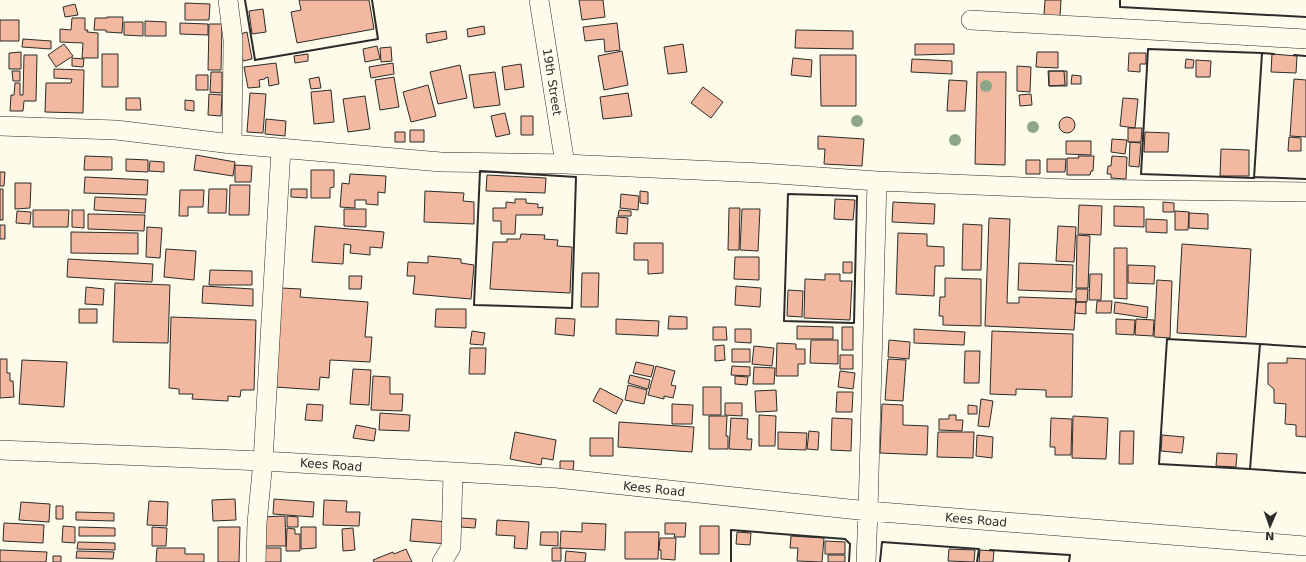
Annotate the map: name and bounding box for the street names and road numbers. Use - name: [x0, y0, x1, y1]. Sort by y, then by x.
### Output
- street label: 19th Street: [540, 47, 564, 117]
- street label: Kees Road: [299, 456, 363, 474]
- street label: Kees Road: [622, 479, 686, 499]
- street label: Kees Road: [944, 510, 1008, 530]

